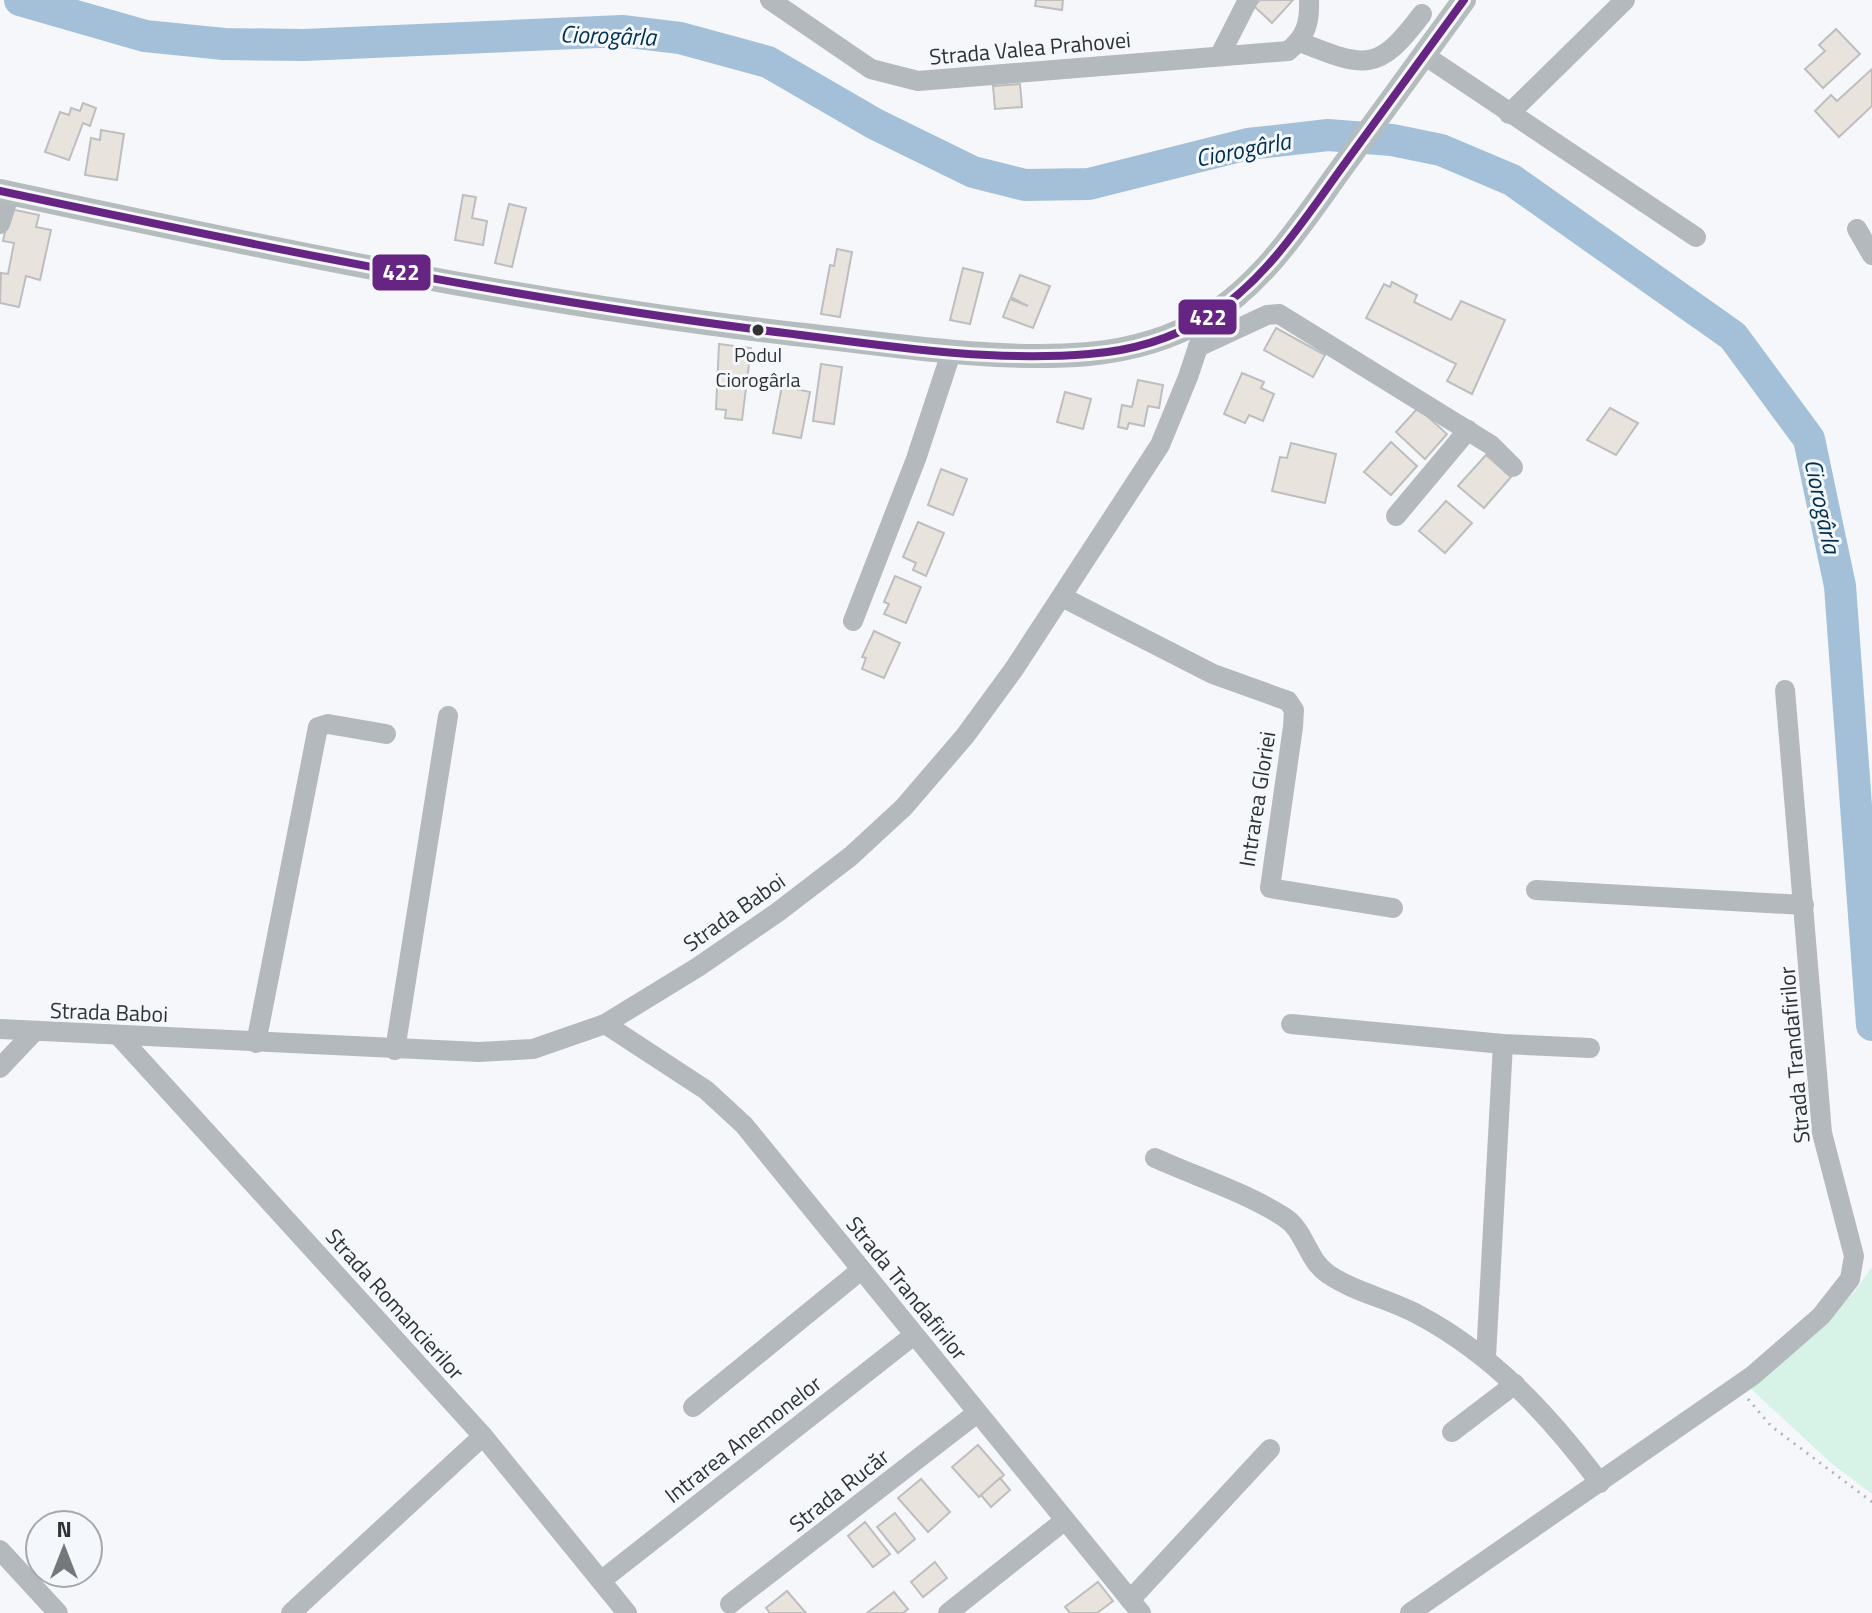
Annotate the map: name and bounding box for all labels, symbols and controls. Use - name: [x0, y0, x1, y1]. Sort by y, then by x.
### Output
- water label: Ciorogârla: [559, 15, 659, 55]
- street label: Strada Valea Prahovei: [928, 22, 1132, 74]
- water label: Ciorogârla: [1192, 122, 1296, 176]
- line badge: 422: [371, 253, 432, 292]
- text: 422: [383, 255, 419, 289]
- line badge: 422: [1177, 298, 1238, 336]
- text: 422: [1190, 300, 1226, 334]
- marker: Podul Ciorogârla: [750, 322, 766, 338]
- place label: Podul Ciorogârla: [716, 339, 800, 395]
- water label: Ciorogârla: [1795, 455, 1851, 559]
- street label: Intrarea Gloriei: [1230, 729, 1284, 869]
- street label: Strada Baboi: [676, 864, 792, 960]
- street label: Strada Trandafirilor: [1769, 965, 1819, 1145]
- street label: Strada Baboi: [49, 993, 169, 1031]
- street label: Strada Trandafirilor: [838, 1208, 976, 1368]
- street label: Strada Romancierilor: [317, 1221, 473, 1388]
- street label: Intrarea Anemonelor: [657, 1367, 829, 1511]
- street label: Strada Rucăr: [782, 1440, 897, 1540]
- north arrow: [24, 1509, 104, 1589]
- text: N: [56, 1512, 72, 1546]

